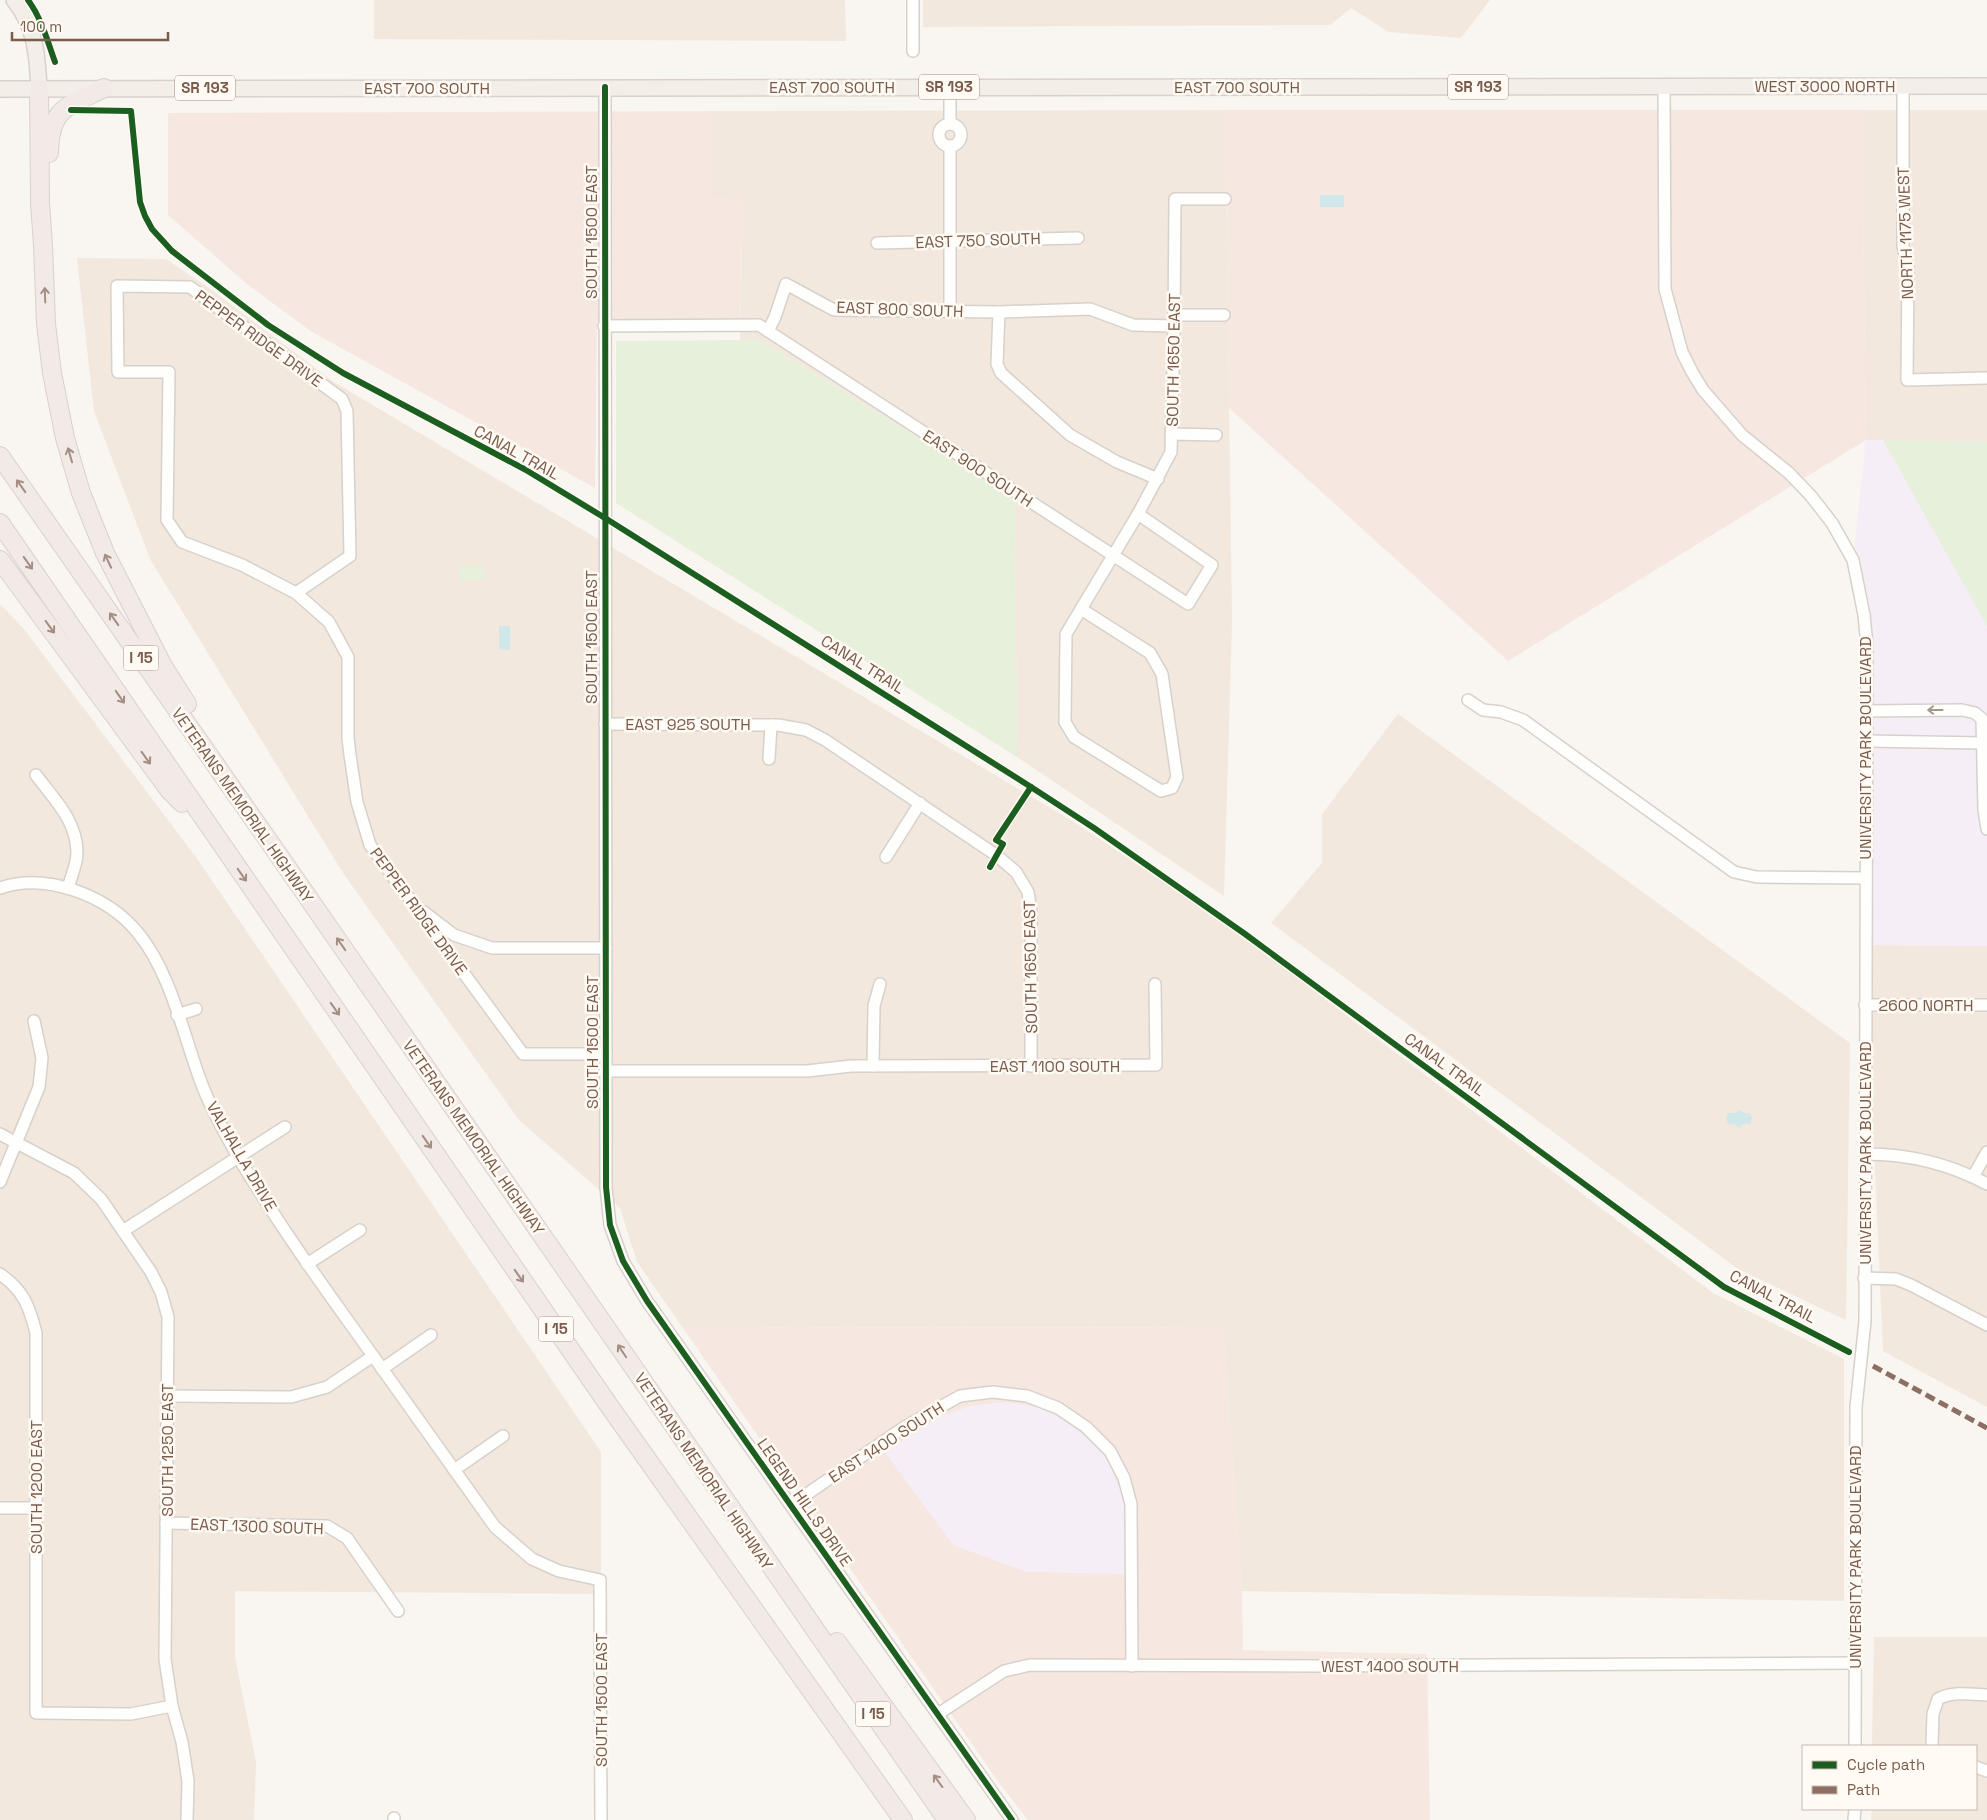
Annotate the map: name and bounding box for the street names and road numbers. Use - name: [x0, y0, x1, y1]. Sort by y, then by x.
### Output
- road number: SR 193: [919, 74, 979, 100]
- road number: SR 193: [1448, 74, 1508, 100]
- road number: SR 193: [175, 76, 235, 100]
- street label: WEST 3000 NORTH: [1754, 76, 1896, 97]
- street label: EAST 700 SOUTH: [769, 77, 895, 98]
- street label: EAST 700 SOUTH: [1174, 77, 1300, 98]
- street label: EAST 700 SOUTH: [364, 78, 490, 99]
- street label: SOUTH 1500 EAST: [581, 165, 602, 299]
- street label: NORTH 1175 WEST: [1893, 166, 1918, 300]
- street label: EAST 750 SOUTH: [915, 228, 1041, 253]
- street label: PEPPER RIDGE DRIVE: [191, 285, 327, 392]
- street label: SOUTH 1650 EAST: [1162, 293, 1185, 427]
- street label: EAST 800 SOUTH: [836, 297, 964, 322]
- street label: CANAL TRAIL: [470, 420, 564, 485]
- street label: EAST 900 SOUTH: [919, 425, 1037, 512]
- street label: SOUTH 1500 EAST: [581, 570, 602, 704]
- street label: CANAL TRAIL: [817, 630, 909, 699]
- street label: UNIVERSITY PARK BOULEVARD: [1855, 636, 1876, 860]
- road number: I 15: [124, 646, 158, 670]
- street label: VETERANS MEMORIAL HIGHWAY: [167, 704, 318, 907]
- street label: EAST 925 SOUTH: [625, 714, 751, 735]
- street label: PEPPER RIDGE DRIVE: [365, 843, 472, 979]
- street label: SOUTH 1650 EAST: [1019, 900, 1042, 1034]
- street label: SOUTH 1500 EAST: [582, 975, 603, 1109]
- street label: 2600 NORTH: [1878, 995, 1974, 1016]
- street label: CANAL TRAIL: [1400, 1028, 1490, 1101]
- street label: VETERANS MEMORIAL HIGHWAY: [398, 1036, 549, 1239]
- street label: UNIVERSITY PARK BOULEVARD: [1855, 1041, 1876, 1265]
- street label: EAST 1100 SOUTH: [990, 1056, 1120, 1077]
- street label: VALHALLA DRIVE: [202, 1098, 282, 1215]
- street label: CANAL TRAIL: [1726, 1265, 1820, 1328]
- road number: I 15: [538, 1316, 574, 1342]
- street label: VETERANS MEMORIAL HIGHWAY: [630, 1369, 778, 1574]
- street label: SOUTH 1250 EAST: [157, 1383, 178, 1517]
- street label: EAST 1400 SOUTH: [824, 1397, 948, 1488]
- street label: SOUTH 1200 EAST: [26, 1420, 47, 1554]
- street label: LEGEND HILLS DRIVE: [752, 1434, 857, 1571]
- street label: UNIVERSITY PARK BOULEVARD: [1845, 1445, 1866, 1669]
- street label: EAST 1300 SOUTH: [190, 1514, 324, 1539]
- street label: SOUTH 1500 EAST: [591, 1633, 612, 1767]
- street label: WEST 1400 SOUTH: [1321, 1656, 1459, 1677]
- road number: I 15: [856, 1702, 890, 1726]

